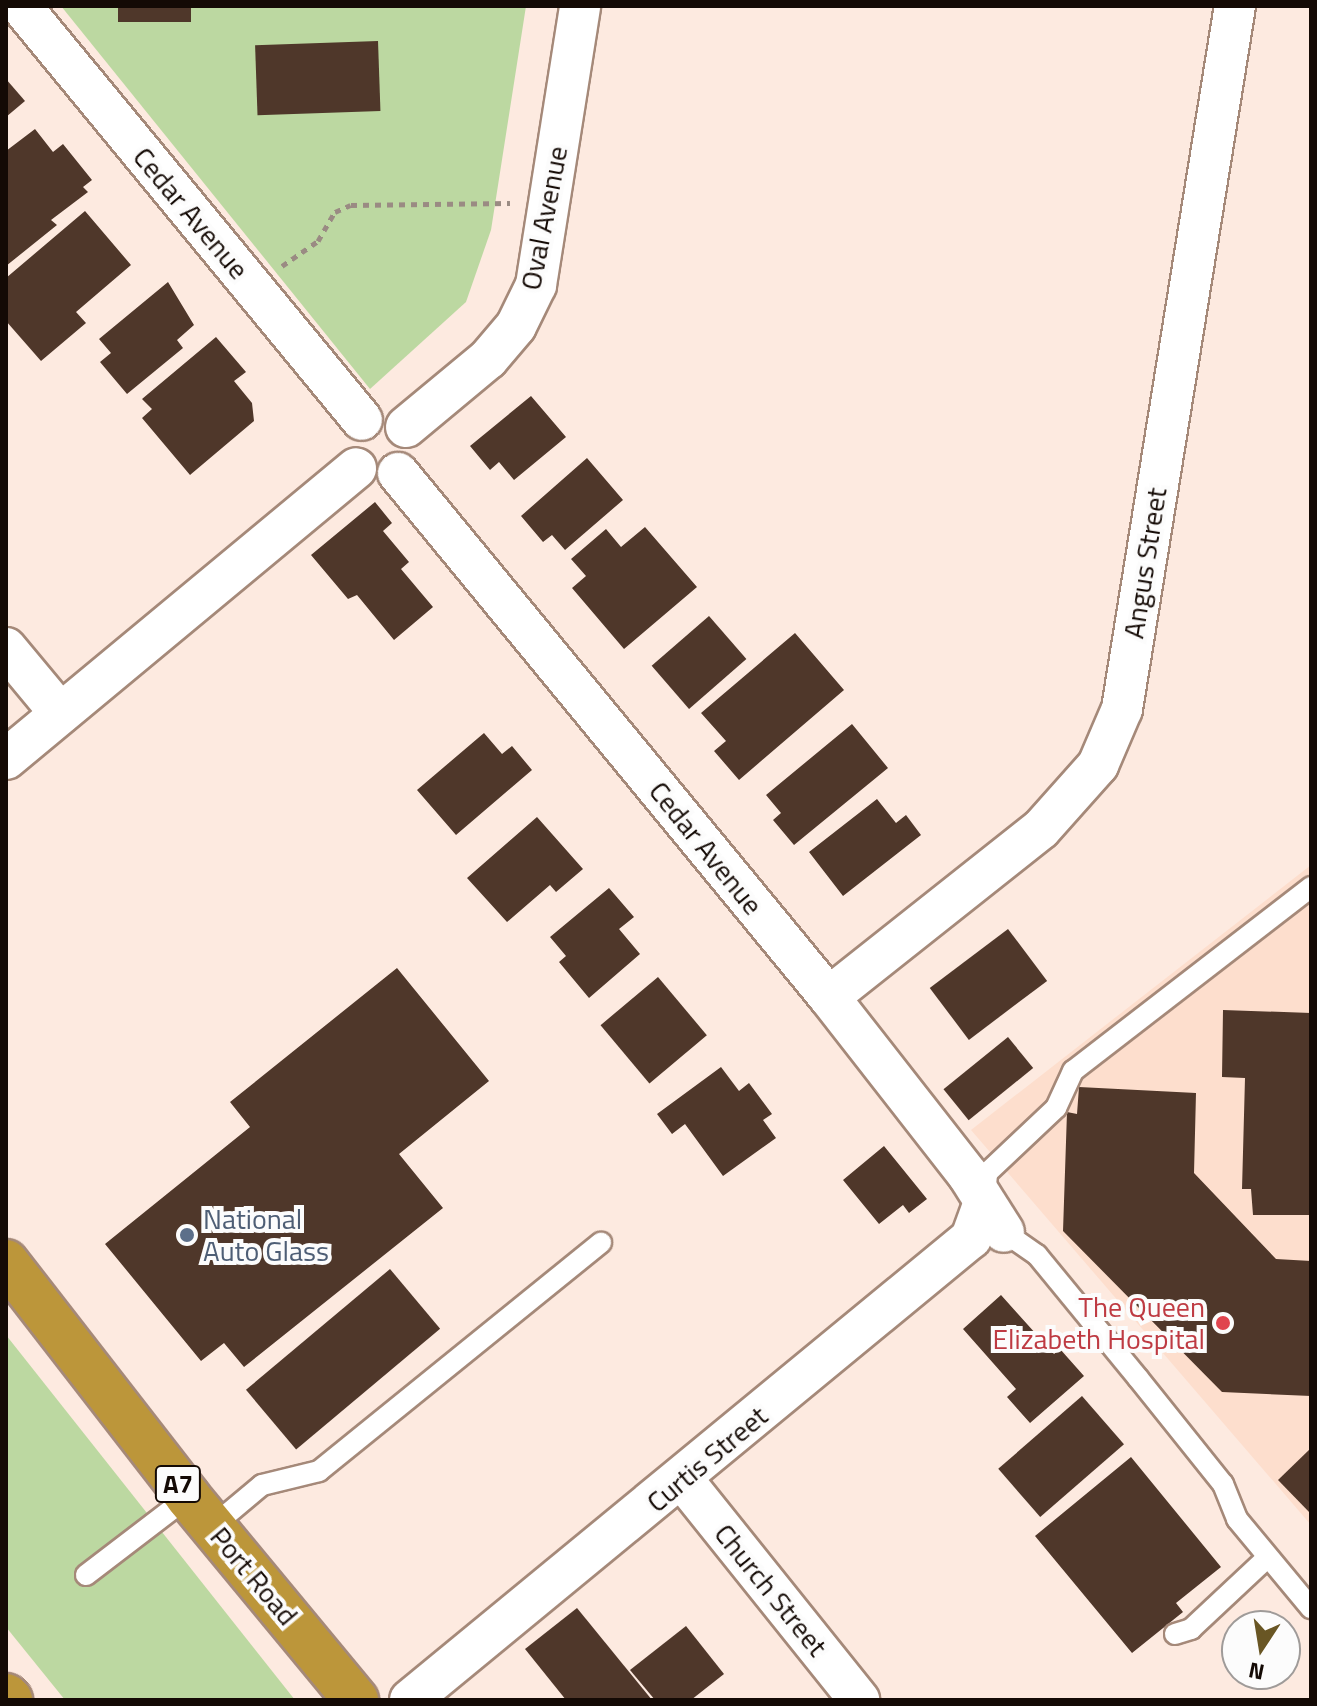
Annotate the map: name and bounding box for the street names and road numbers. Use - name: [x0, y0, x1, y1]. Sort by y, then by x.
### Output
- street label: Cedar Avenue: [126, 140, 256, 286]
- street label: Oval Avenue: [514, 143, 574, 293]
- street label: Angus Street: [1116, 485, 1174, 641]
- street label: Cedar Avenue: [642, 775, 770, 921]
- street label: Curtis Street: [640, 1399, 774, 1519]
- road number: A7: [154, 1462, 202, 1506]
- street label: Church Street: [708, 1517, 834, 1663]
- street label: Port Road: [203, 1520, 305, 1632]

